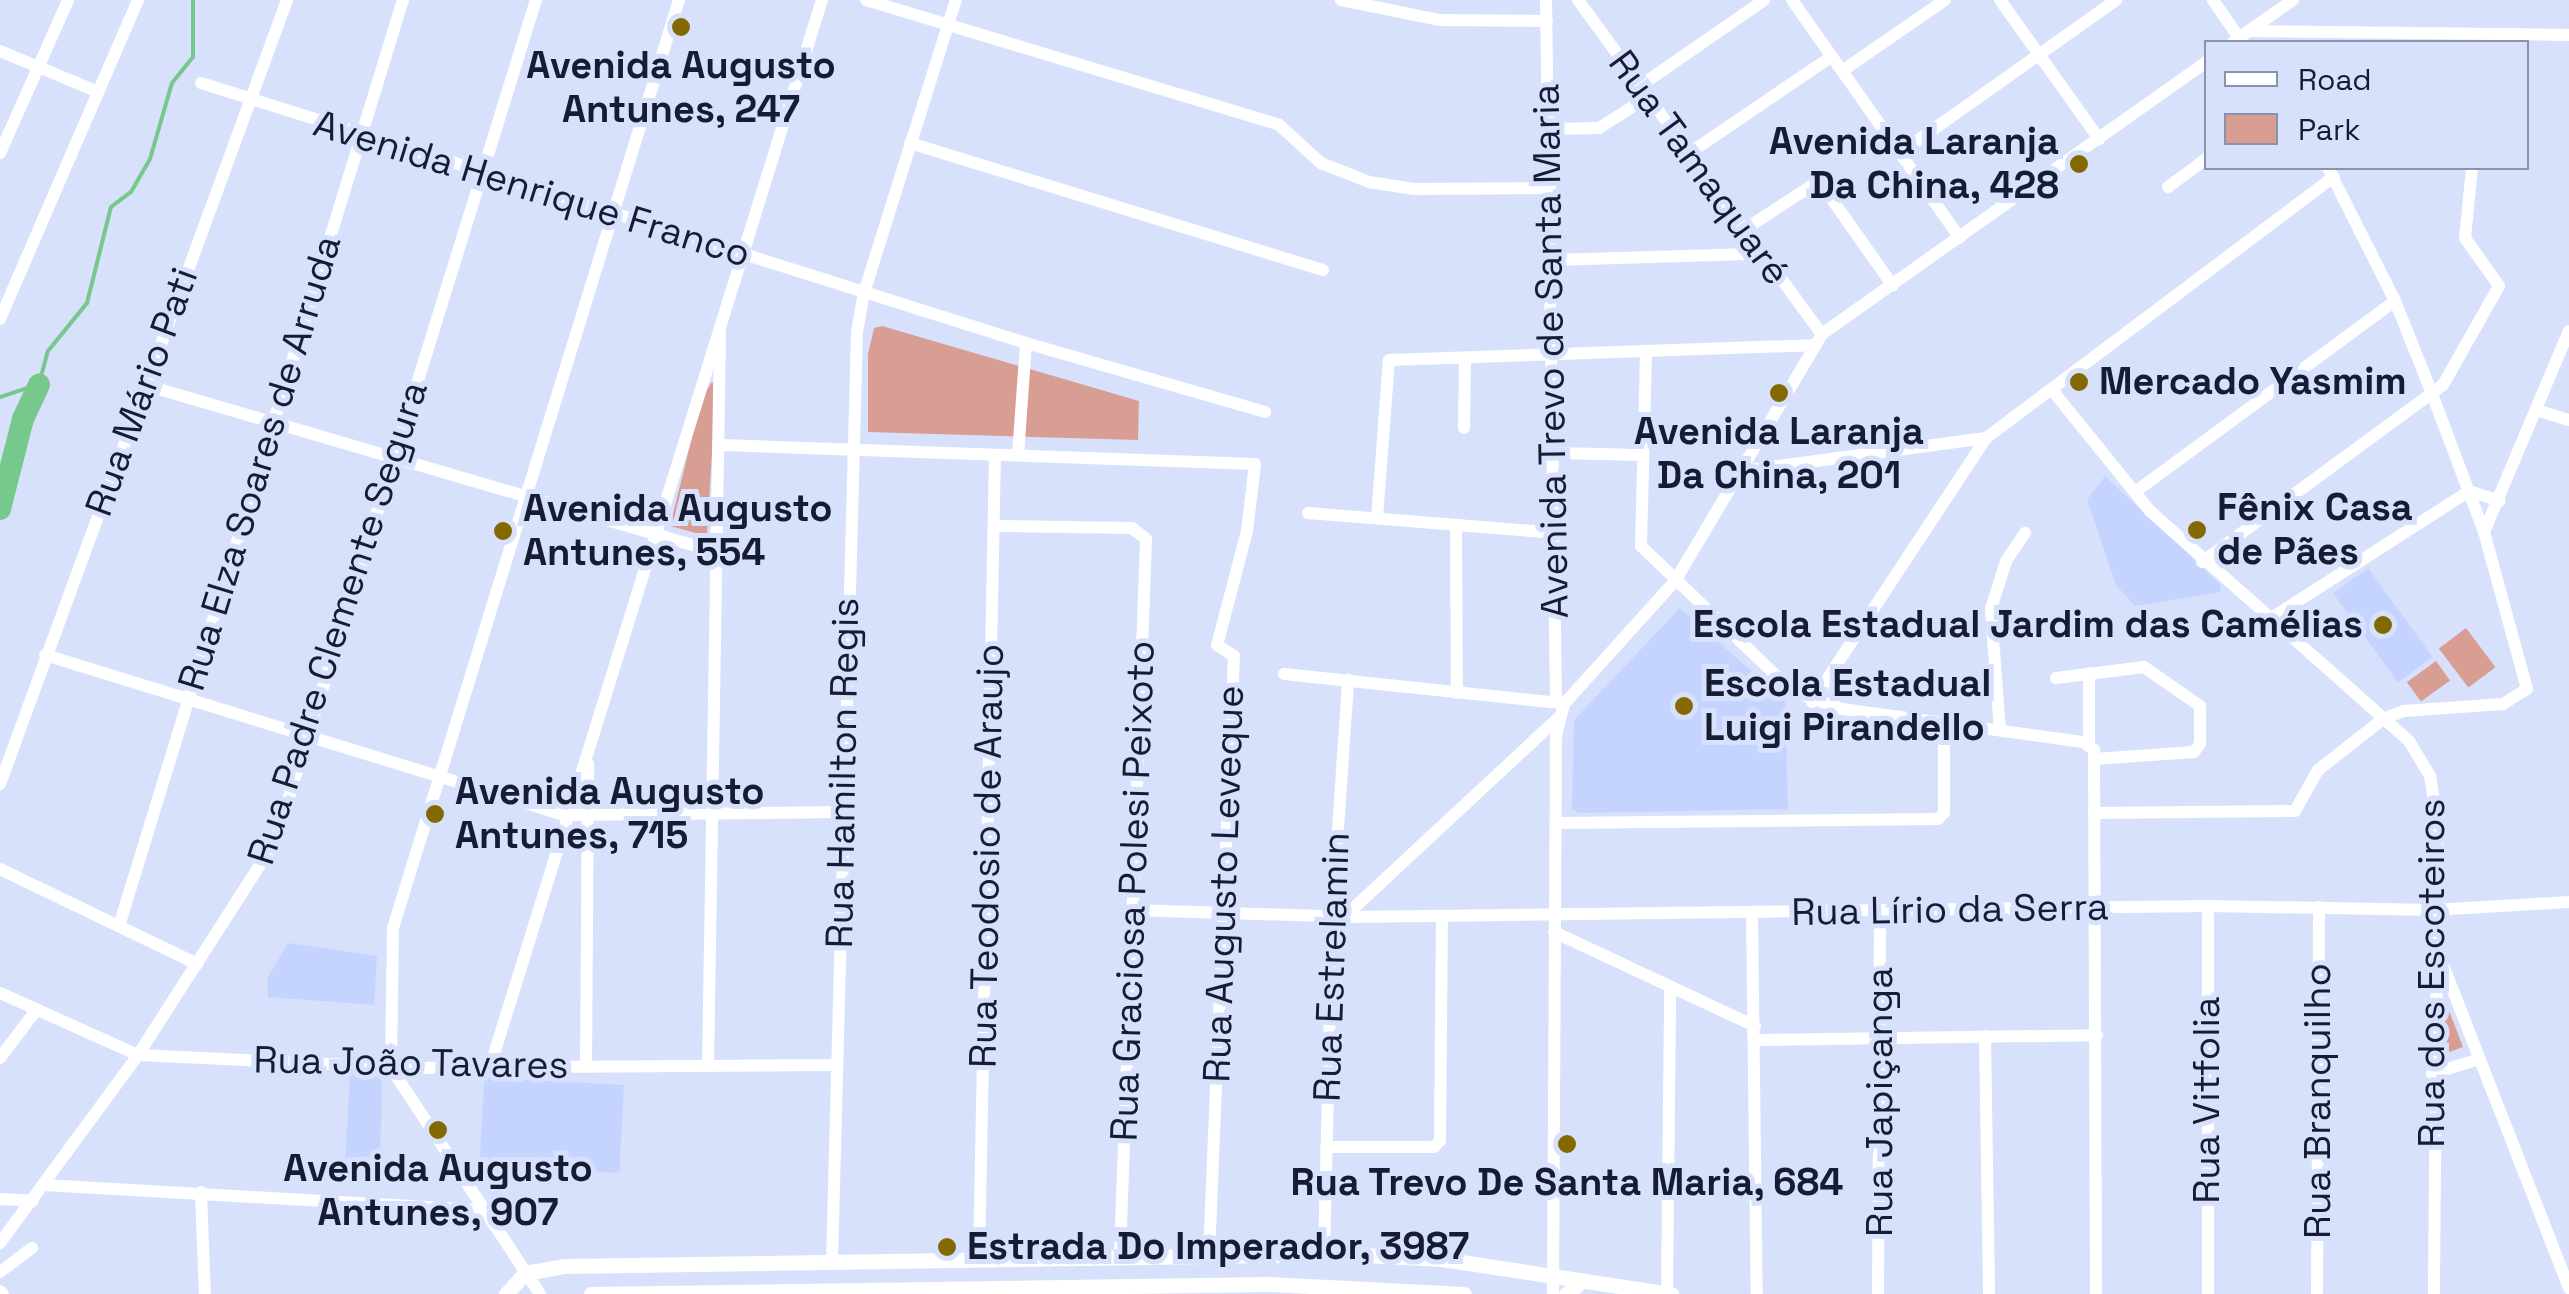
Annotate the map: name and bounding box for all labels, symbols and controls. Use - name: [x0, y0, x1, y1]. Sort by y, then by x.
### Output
- marker: Avenida Augusto Antunes, 247: [670, 16, 692, 38]
- legend: [2204, 40, 2529, 170]
- street label: Rua Tamaquaré: [1598, 42, 1800, 294]
- place label: Avenida Augusto Antunes, 247: [526, 43, 836, 132]
- text: Road: [2298, 60, 2372, 99]
- street label: Avenida Trevo de Santa Maria: [1524, 83, 1578, 619]
- street label: Avenida Henrique Franco: [308, 101, 756, 277]
- text: Park: [2298, 110, 2360, 149]
- place label: Avenida Laranja Da China, 428: [1769, 119, 2059, 208]
- marker: Avenida Laranja Da China, 428: [2068, 153, 2090, 175]
- street label: Rua Elza Soares de Arruda: [169, 230, 351, 696]
- street label: Rua Mário Pati: [76, 262, 208, 522]
- place label: Mercado Yasmim: [2099, 359, 2407, 405]
- marker: Mercado Yasmim: [2068, 371, 2090, 393]
- street label: Rua Padre Clemente Segura: [238, 376, 438, 870]
- marker: Avenida Laranja Da China, 201: [1768, 382, 1790, 404]
- place label: Avenida Laranja Da China, 201: [1634, 409, 1924, 498]
- place label: Fênix Casa de Pães: [2217, 485, 2413, 574]
- place label: Avenida Augusto Antunes, 554: [523, 486, 833, 576]
- marker: Fênix Casa de Pães: [2186, 519, 2208, 541]
- marker: Avenida Augusto Antunes, 554: [492, 520, 514, 542]
- street label: Rua Hamilton Regis: [817, 597, 869, 949]
- place label: Escola Estadual Jardim das Camélias: [1693, 602, 2363, 648]
- marker: Escola Estadual Jardim das Camélias: [2372, 614, 2394, 636]
- street label: Rua Graciosa Polesi Peixoto: [1101, 640, 1165, 1142]
- street label: Rua Teodosio de Araujo: [960, 643, 1014, 1069]
- place label: Escola Estadual Luigi Pirandello: [1704, 661, 1991, 751]
- street label: Rua Augusto Leveque: [1194, 684, 1254, 1084]
- marker: Escola Estadual Luigi Pirandello: [1673, 695, 1695, 717]
- place label: Avenida Augusto Antunes, 715: [455, 769, 765, 858]
- street label: Rua dos Escoteiros: [2409, 798, 2455, 1148]
- marker: Avenida Augusto Antunes, 715: [424, 803, 446, 825]
- street label: Rua Estrelamin: [1305, 831, 1359, 1103]
- street label: Rua Lírio da Serra: [1791, 884, 2109, 936]
- street label: Rua Branquilho: [2295, 963, 2341, 1239]
- street label: Rua Japiçanga: [1857, 967, 1903, 1237]
- street label: Rua Vitfolia: [2184, 996, 2230, 1204]
- street label: Rua João Tavares: [253, 1037, 569, 1089]
- marker: Avenida Augusto Antunes, 907: [427, 1119, 449, 1141]
- marker: Rua Trevo De Santa Maria, 684: [1556, 1133, 1578, 1155]
- place label: Avenida Augusto Antunes, 907: [283, 1146, 593, 1236]
- place label: Rua Trevo De Santa Maria, 684: [1289, 1160, 1845, 1206]
- place label: Estrada Do Imperador, 3987: [967, 1224, 1470, 1270]
- marker: Estrada Do Imperador, 3987: [936, 1236, 958, 1258]

